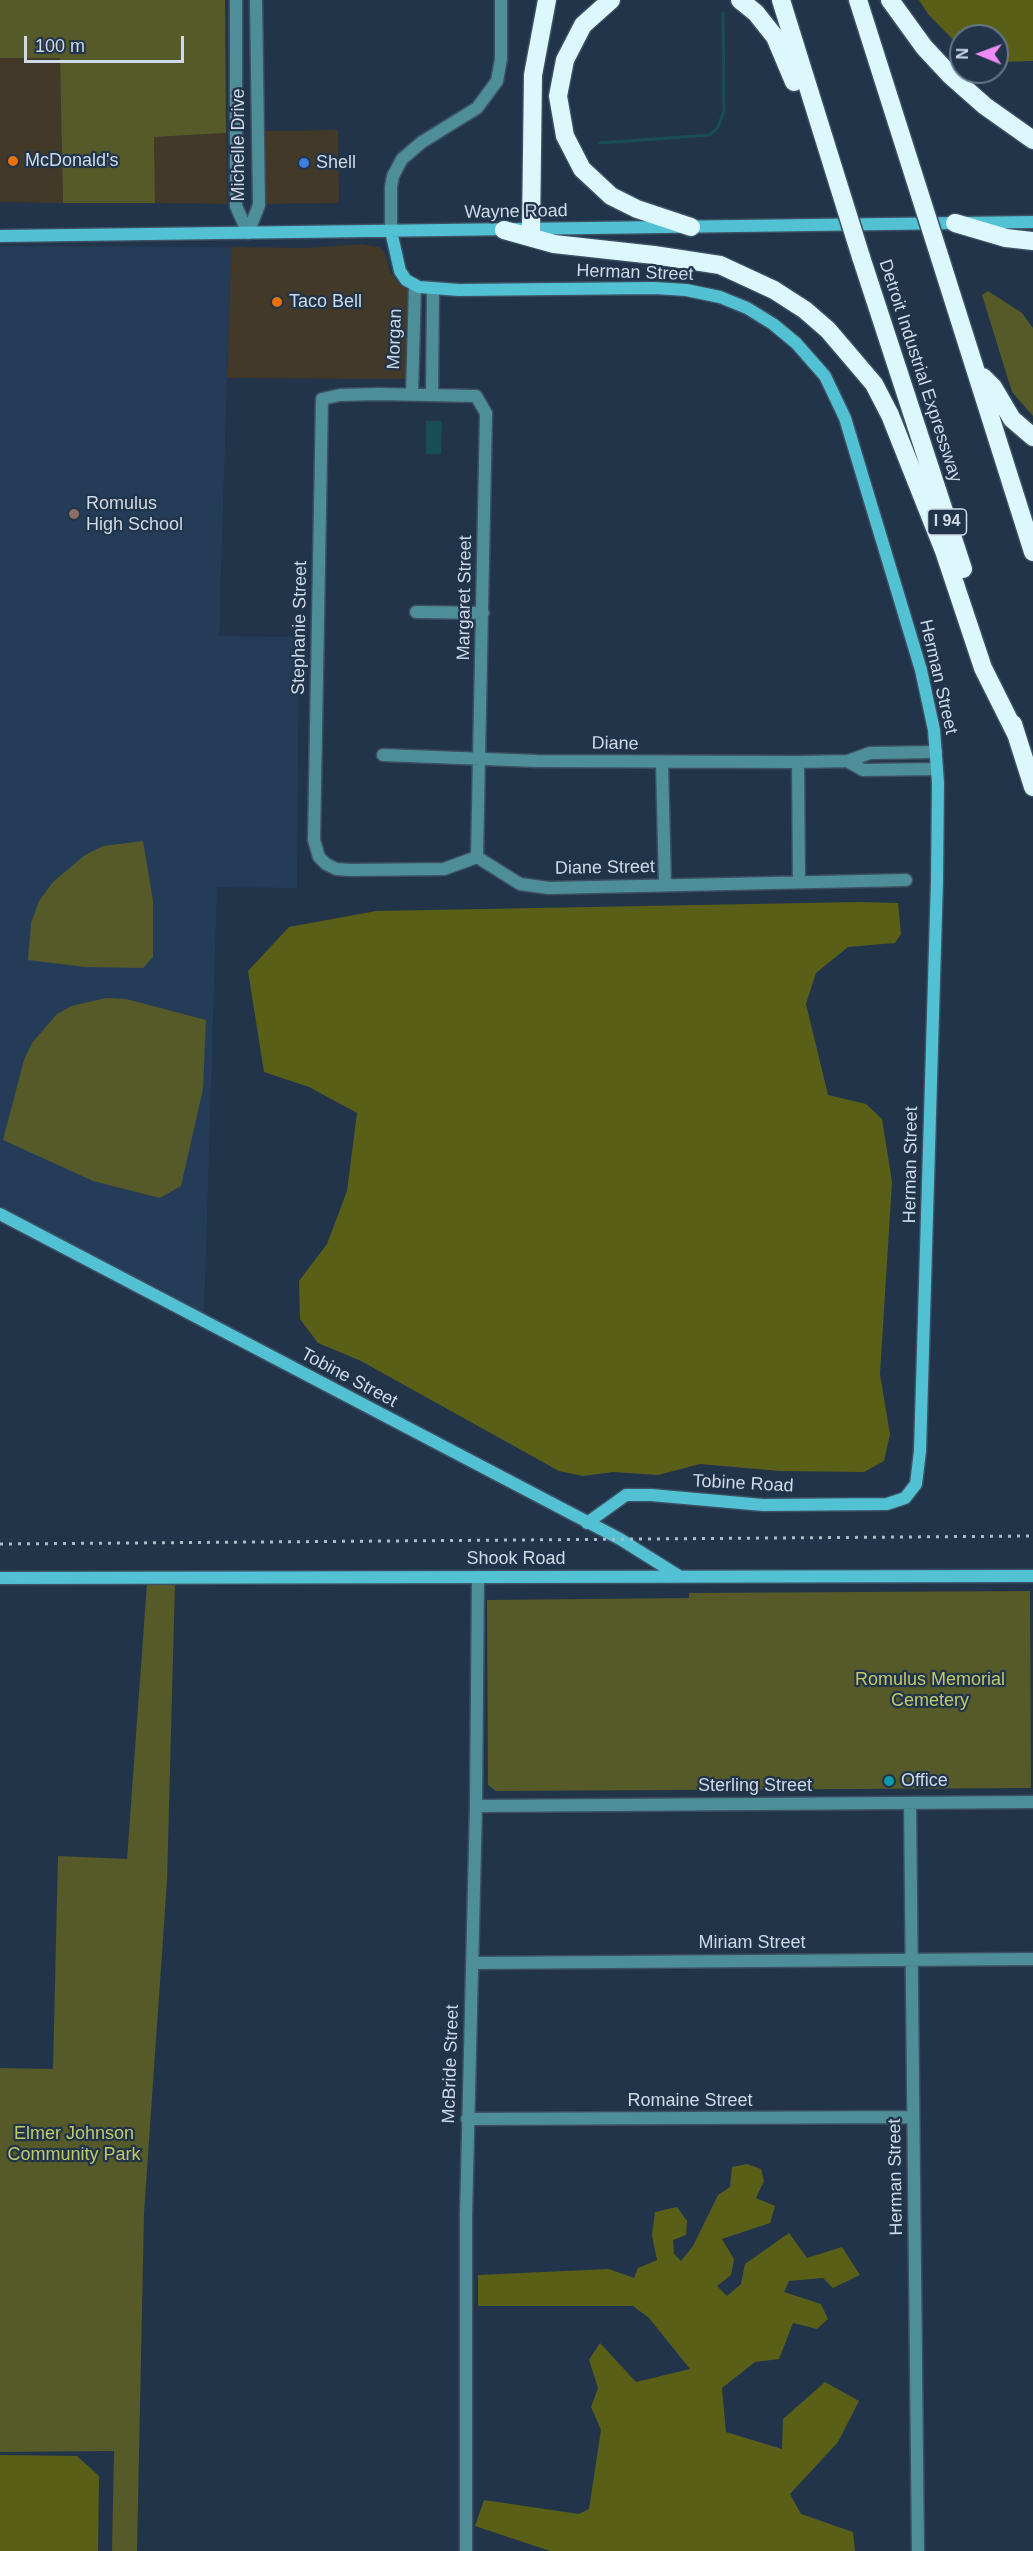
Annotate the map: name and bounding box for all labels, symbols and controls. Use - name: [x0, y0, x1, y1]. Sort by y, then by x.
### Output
- scale bar: [27, 24, 188, 62]
- north arrow: [949, 24, 1009, 84]
- text: 100 m: [35, 36, 85, 56]
- text: N: [954, 48, 971, 60]
- street label: Michelle Drive: [228, 88, 250, 202]
- place label: McDonald's: [25, 150, 118, 172]
- place label: Shell: [316, 152, 356, 174]
- marker: McDonald's: [6, 154, 20, 168]
- marker: Shell: [297, 156, 311, 170]
- street label: Wayne Road: [464, 200, 568, 224]
- street label: Detroit Industrial Expressway: [874, 257, 966, 485]
- street label: Herman Street: [576, 260, 694, 286]
- place label: Taco Bell: [289, 291, 362, 313]
- marker: Taco Bell: [270, 295, 284, 309]
- street label: Morgan: [383, 308, 407, 370]
- place label: Romulus High School: [86, 493, 183, 536]
- marker: Romulus High School: [67, 507, 81, 521]
- road number: I 94: [928, 509, 966, 535]
- street label: Margaret Street: [453, 535, 477, 661]
- street label: Stephanie Street: [288, 561, 312, 695]
- street label: Herman Street: [914, 618, 962, 736]
- street label: Diane: [591, 733, 639, 755]
- street label: Diane Street: [555, 856, 655, 880]
- street label: Herman Street: [899, 1106, 923, 1224]
- street label: Tobine Street: [297, 1344, 401, 1412]
- street label: Tobine Road: [692, 1471, 794, 1497]
- street label: Shook Road: [466, 1548, 566, 1570]
- park label: Romulus Memorial Cemetery: [855, 1669, 1005, 1712]
- place label: Office: [901, 1770, 948, 1792]
- marker: Office: [882, 1774, 896, 1788]
- street label: Sterling Street: [698, 1775, 812, 1797]
- street label: Miriam Street: [698, 1932, 806, 1954]
- street label: McBride Street: [438, 2004, 464, 2124]
- street label: Romaine Street: [627, 2090, 753, 2112]
- street label: Herman Street: [884, 2118, 908, 2236]
- park label: Elmer Johnson Community Park: [7, 2123, 141, 2166]

